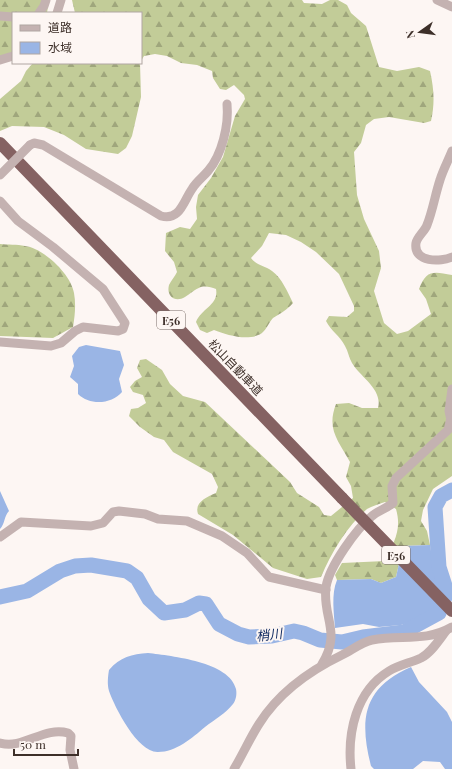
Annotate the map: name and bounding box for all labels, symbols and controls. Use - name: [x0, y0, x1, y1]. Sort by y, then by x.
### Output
- legend: [12, 12, 142, 64]
- north arrow: [400, 12, 440, 52]
- text: 道路: [48, 19, 72, 35]
- text: N: [402, 29, 418, 40]
- text: 水域: [48, 39, 72, 55]
- road number: E56: [157, 311, 185, 329]
- street label: 松山自動車道: [205, 336, 267, 398]
- road number: E56: [382, 546, 410, 564]
- water label: 梢川: [255, 624, 285, 644]
- scale bar: [14, 731, 78, 757]
- text: 50 m: [20, 736, 46, 752]

